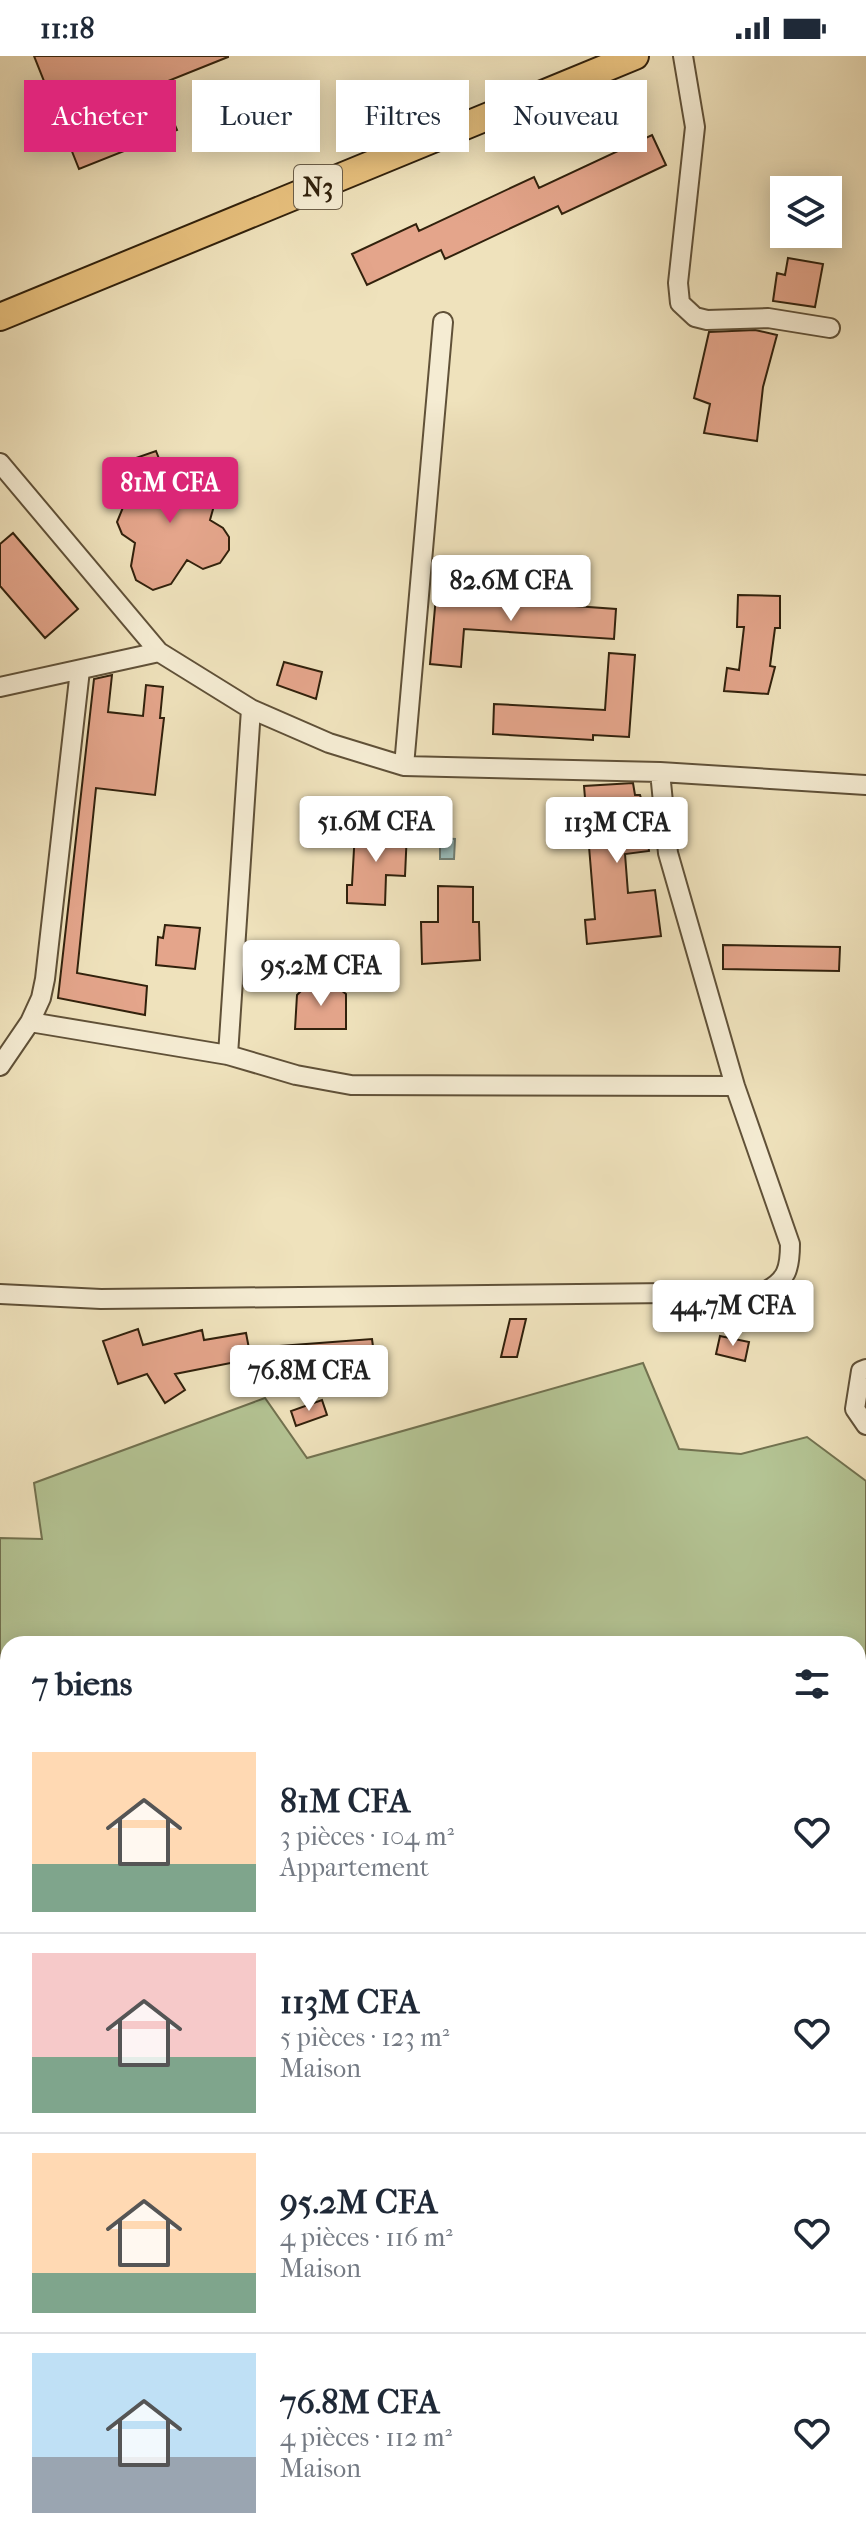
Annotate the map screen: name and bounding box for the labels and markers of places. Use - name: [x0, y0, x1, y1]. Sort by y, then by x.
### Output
- pin: 81M CFA: [96, 457, 244, 525]
- pin: 82.6M CFA: [419, 555, 603, 623]
- pin: 51.6M CFA: [284, 796, 468, 864]
- pin: 113M CFA: [534, 797, 700, 865]
- pin: 95.2M CFA: [229, 940, 413, 1008]
- pin: 44.7M CFA: [641, 1280, 825, 1348]
- pin: 76.8M CFA: [217, 1345, 401, 1413]

